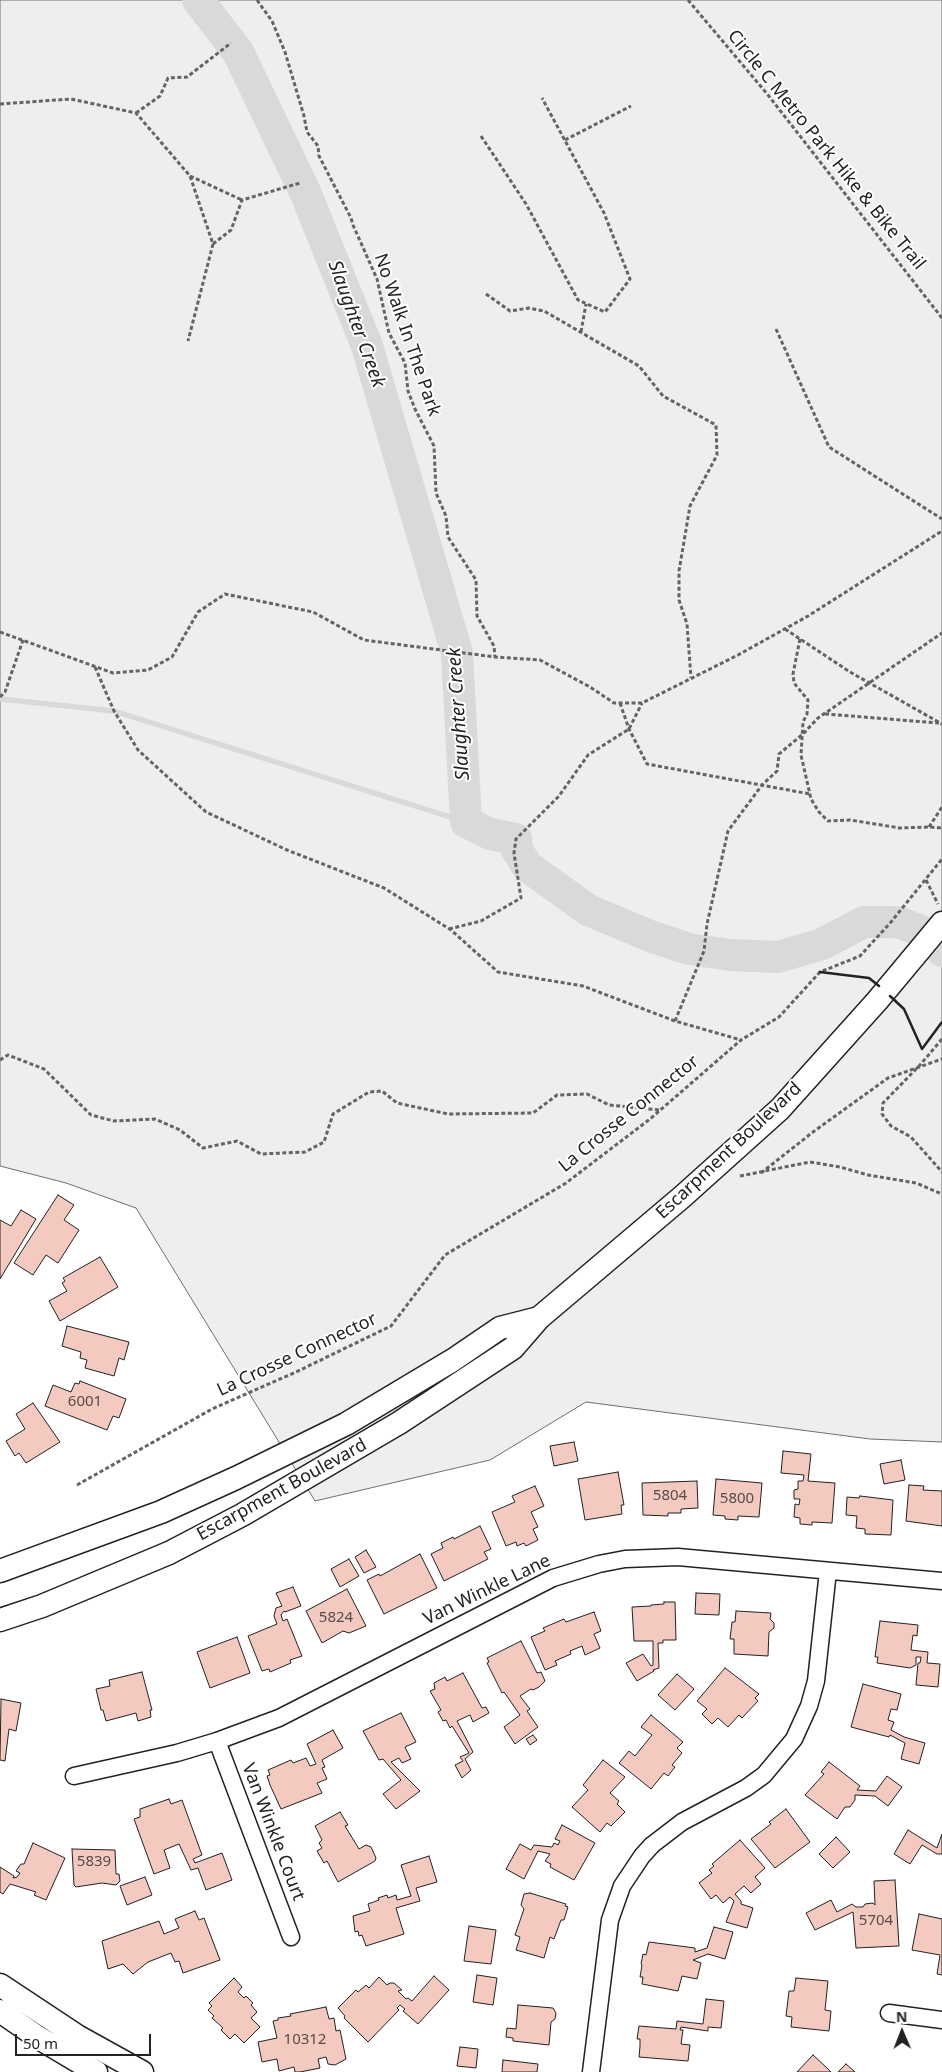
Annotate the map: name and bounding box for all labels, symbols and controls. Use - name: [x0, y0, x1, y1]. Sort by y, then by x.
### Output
- street label: Circle C Metro Park Hike & Bike Trail: [723, 26, 929, 274]
- street label: No Walk In The Park: [369, 251, 445, 419]
- water label: Slaughter Creek: [322, 257, 390, 391]
- water label: Slaughter Creek: [443, 647, 475, 781]
- street label: La Crosse Connector: [555, 1051, 703, 1177]
- street label: Escarpment Boulevard: [652, 1078, 806, 1224]
- street label: La Crosse Connector: [214, 1308, 380, 1402]
- house number: 6001: [68, 1393, 102, 1411]
- street label: Escarpment Boulevard: [193, 1434, 371, 1546]
- house number: 5804: [653, 1487, 687, 1505]
- house number: 5800: [720, 1490, 754, 1508]
- street label: Van Winkle Lane: [420, 1550, 554, 1630]
- house number: 5824: [319, 1609, 353, 1627]
- street label: Van Winkle Court: [237, 1760, 309, 1904]
- house number: 5839: [77, 1853, 111, 1871]
- house number: 5704: [859, 1912, 893, 1930]
- north arrow: [877, 2007, 927, 2057]
- text: N: [896, 2007, 908, 2026]
- scale bar: [18, 2024, 154, 2056]
- house number: 10312: [284, 2031, 326, 2049]
- text: 50 m: [23, 2033, 58, 2053]

